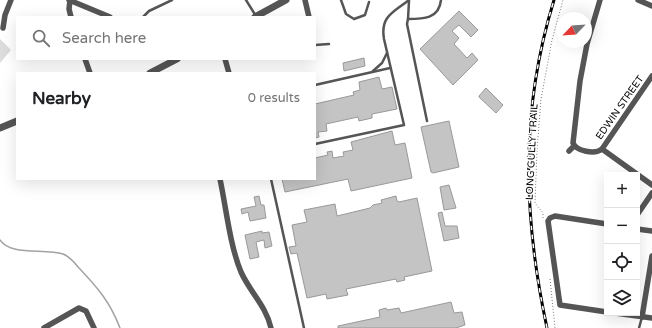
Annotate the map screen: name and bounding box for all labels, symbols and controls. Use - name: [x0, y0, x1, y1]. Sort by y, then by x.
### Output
- north arrow: [556, 12, 592, 48]
- search box: [16, 16, 316, 60]
- icon: search: [30, 27, 52, 49]
- text: Search here: [62, 29, 146, 47]
- street label: EDWIN STREET: [593, 73, 646, 142]
- text: Nearby: [32, 88, 91, 109]
- text: 0 results: [248, 90, 300, 106]
- street label: LONG GULLY TRAIL: [523, 104, 541, 200]
- map controls: [604, 172, 640, 316]
- button: +: [604, 172, 640, 208]
- button: −: [604, 208, 640, 244]
- button: locate: [604, 244, 640, 280]
- button: layers: [604, 280, 640, 316]

